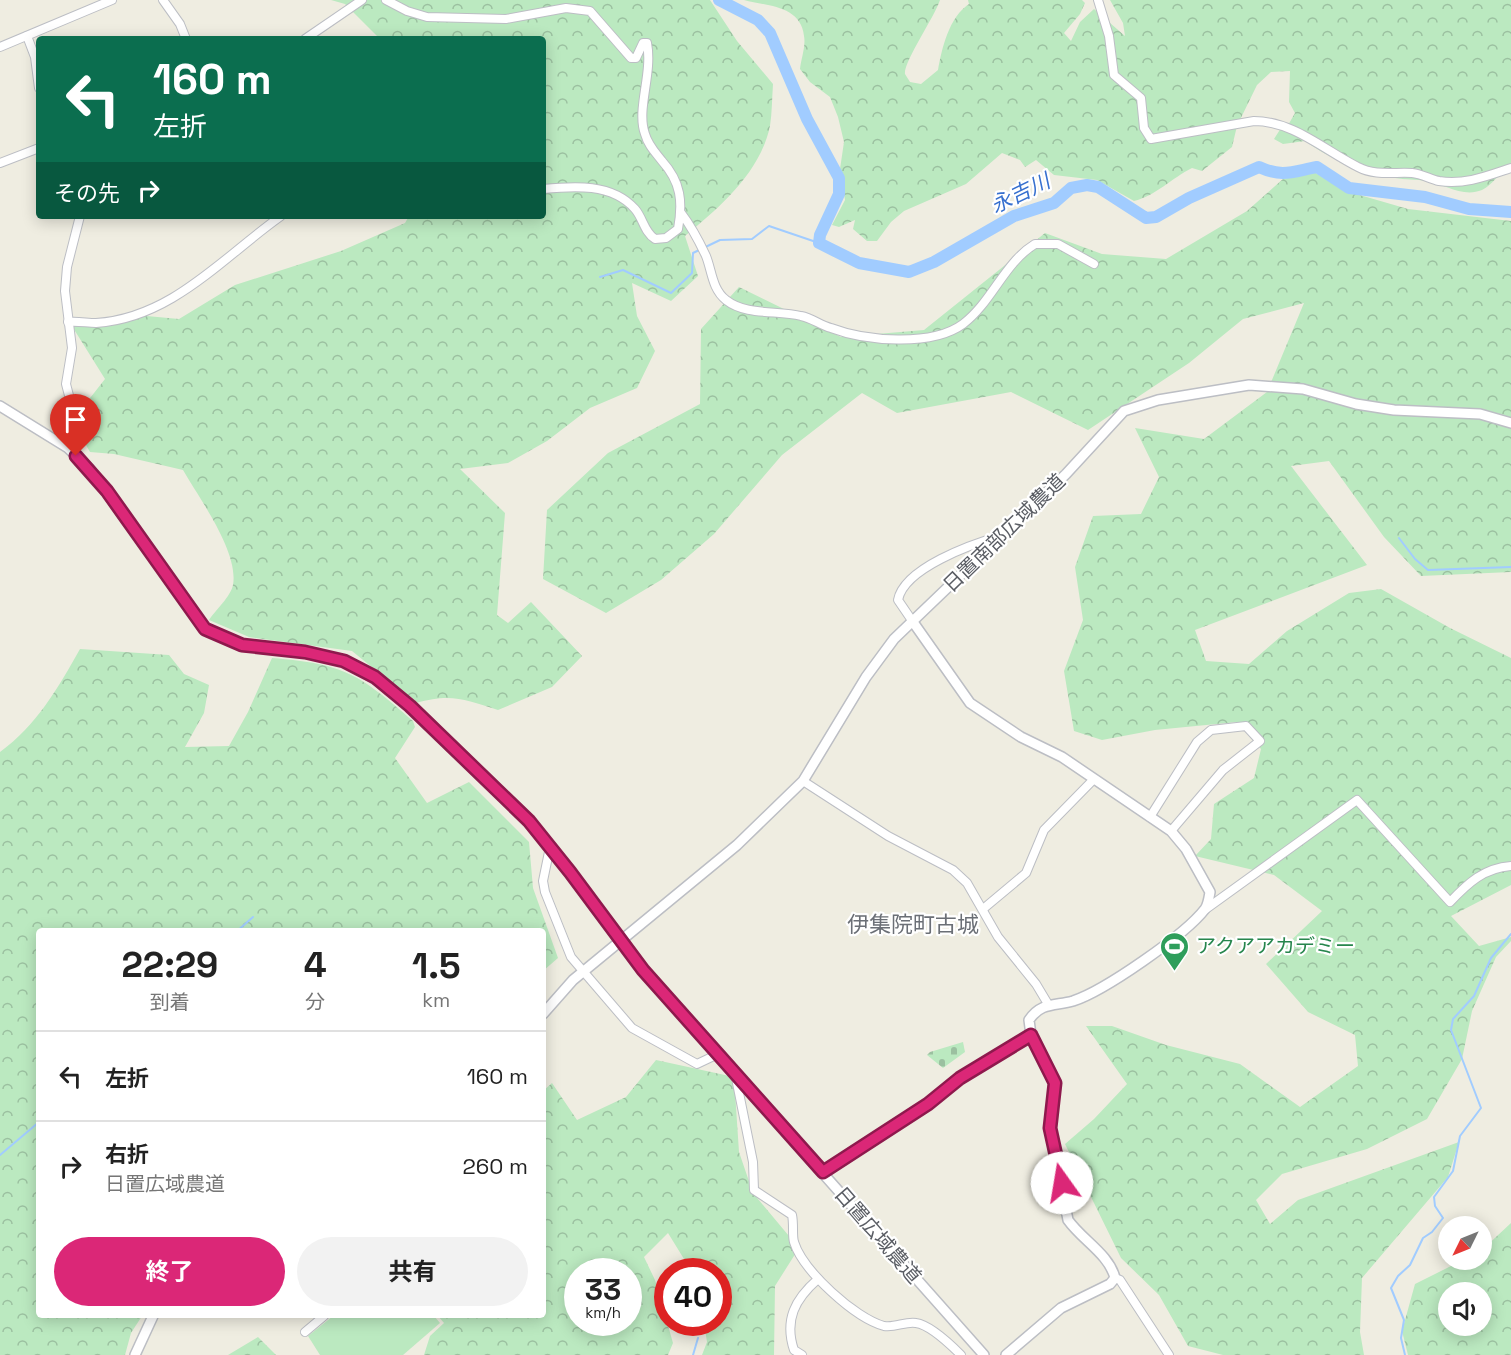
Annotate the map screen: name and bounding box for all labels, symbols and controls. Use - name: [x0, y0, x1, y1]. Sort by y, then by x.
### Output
- text: 160 m: [153, 53, 272, 106]
- icon: left: [54, 60, 132, 138]
- text: 左折: [153, 109, 207, 144]
- water label: 永吉川: [986, 166, 1056, 219]
- icon: right: [132, 174, 165, 207]
- text: その先: [54, 179, 120, 207]
- pin: [50, 394, 101, 456]
- icon: arrive: [59, 403, 92, 436]
- street label: 日置南部広域農道: [937, 468, 1071, 598]
- district label: 伊集院町古城: [847, 910, 979, 938]
- sports icon: アクアアカデミー: [1159, 930, 1191, 972]
- place label: アクアアカデミー: [1196, 933, 1355, 959]
- text: 22:29: [121, 942, 218, 988]
- text: 4: [304, 942, 327, 988]
- text: 1.5: [412, 943, 461, 989]
- text: km: [422, 987, 450, 1013]
- text: 到着: [150, 989, 190, 1015]
- text: 分: [305, 989, 325, 1015]
- icon: left: [54, 1060, 87, 1093]
- text: 160 m: [467, 1062, 528, 1090]
- text: 左折: [105, 1064, 149, 1092]
- text: 右折: [105, 1140, 149, 1168]
- icon: right: [54, 1150, 87, 1183]
- position arrow: [1030, 1151, 1094, 1215]
- text: 260 m: [463, 1152, 528, 1180]
- text: 日置広域農道: [105, 1171, 225, 1197]
- street label: 日置広域農道: [829, 1181, 927, 1289]
- north arrow: [1438, 1216, 1492, 1270]
- map controls: [1438, 1216, 1492, 1336]
- button: 終了: [54, 1237, 285, 1306]
- button: 共有: [297, 1237, 528, 1306]
- speed limit sign: 40: [654, 1258, 732, 1336]
- text: 33: [585, 1270, 621, 1309]
- button: sound: [1438, 1282, 1492, 1336]
- text: km/h: [585, 1303, 621, 1322]

